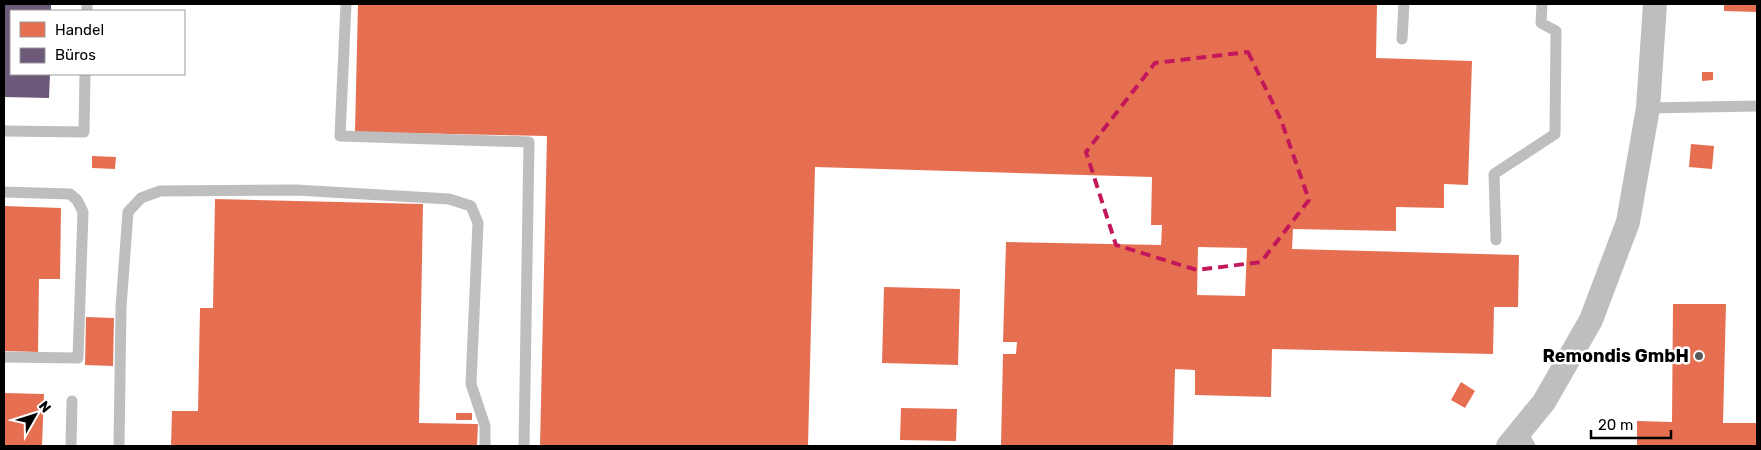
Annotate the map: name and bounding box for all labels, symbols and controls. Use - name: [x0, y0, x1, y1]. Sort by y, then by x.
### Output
- legend: [10, 10, 185, 75]
- text: Handel: [55, 21, 104, 39]
- text: Büros: [55, 46, 96, 64]
- place label: Remondis GmbH: [1542, 345, 1689, 367]
- marker: Remondis GmbH: [1693, 350, 1705, 362]
- north arrow: [10, 390, 60, 440]
- text: N: [35, 398, 54, 416]
- scale bar: [1591, 408, 1671, 440]
- text: 20 m: [1598, 416, 1633, 434]

